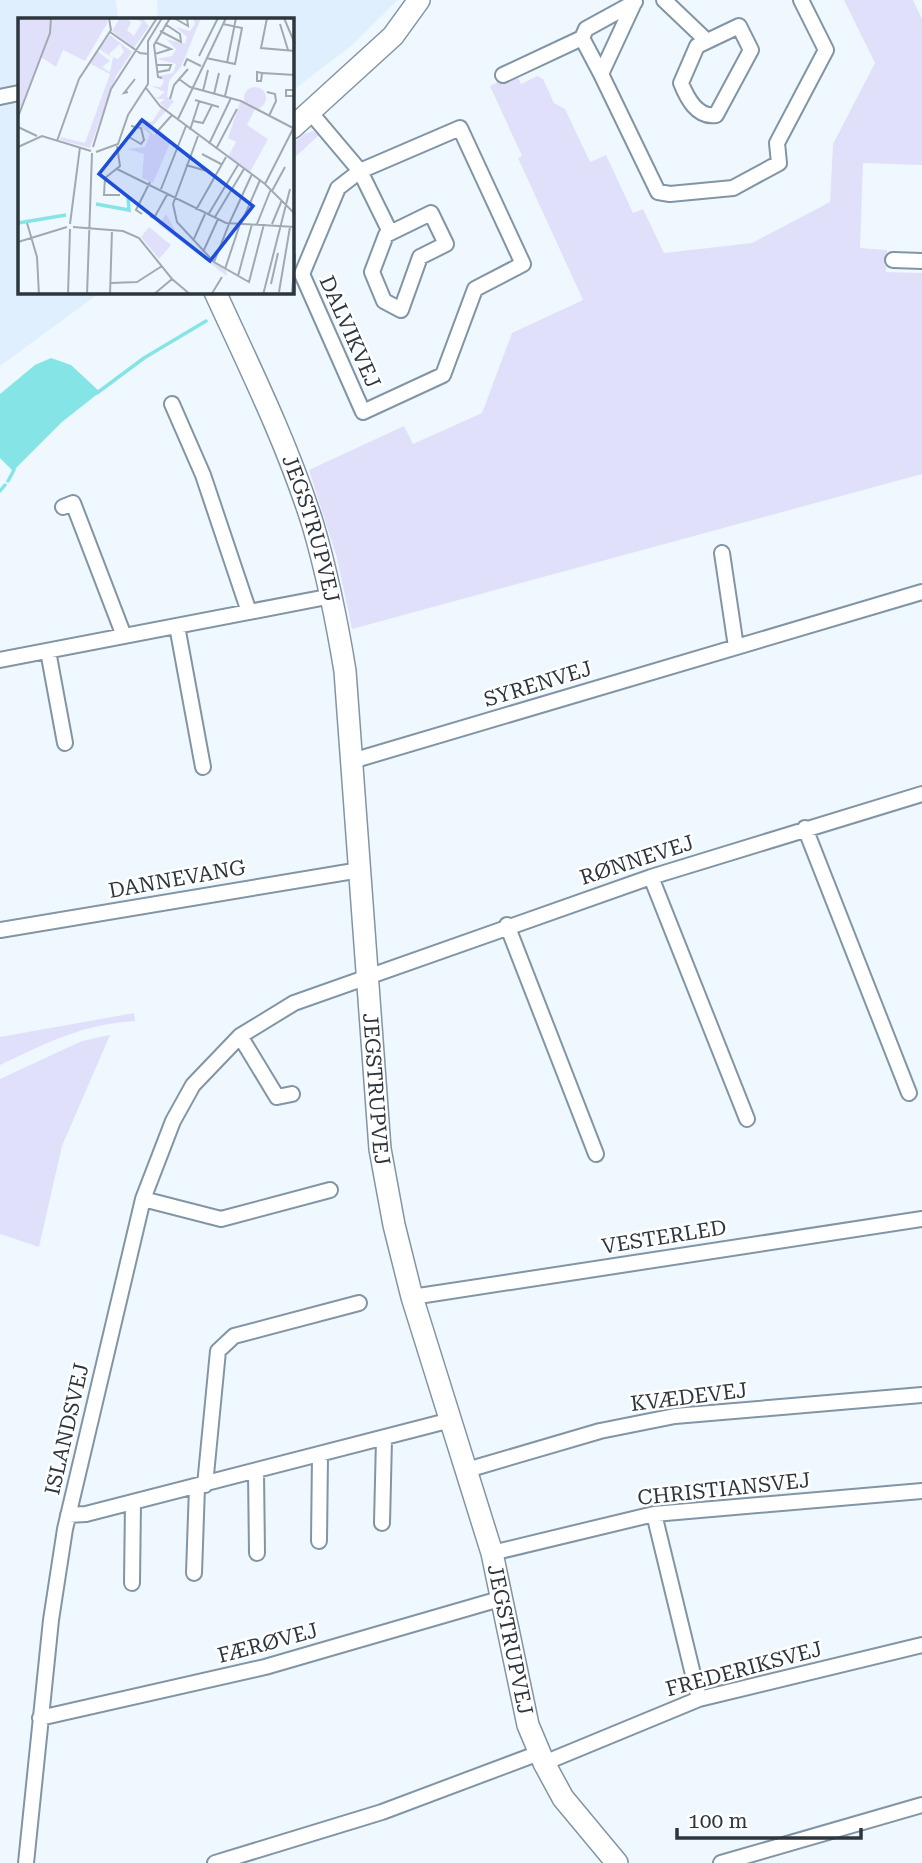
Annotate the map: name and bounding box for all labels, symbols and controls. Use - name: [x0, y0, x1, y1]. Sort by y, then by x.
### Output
- inset map: [18, 18, 294, 294]
- street label: DALVIKVEJ: [315, 272, 385, 392]
- street label: JEGSTRUPVEJ: [277, 451, 344, 605]
- street label: SYRENVEJ: [481, 656, 595, 712]
- street label: RØNNEVEJ: [577, 830, 697, 890]
- street label: DANNEVANG: [107, 855, 247, 903]
- street label: JEGSTRUPVEJ: [358, 1012, 395, 1168]
- street label: VESTERLED: [600, 1215, 728, 1259]
- street label: ISLANDSVEJ: [40, 1361, 94, 1497]
- street label: KVÆDEVEJ: [629, 1378, 749, 1416]
- street label: CHRISTIANSVEJ: [636, 1468, 812, 1510]
- street label: JEGSTRUPVEJ: [483, 1562, 538, 1717]
- street label: FÆRØVEJ: [215, 1618, 321, 1668]
- street label: FREDERIKSVEJ: [663, 1637, 825, 1701]
- scale bar: [677, 1797, 861, 1841]
- text: 100 m: [688, 1809, 748, 1833]

